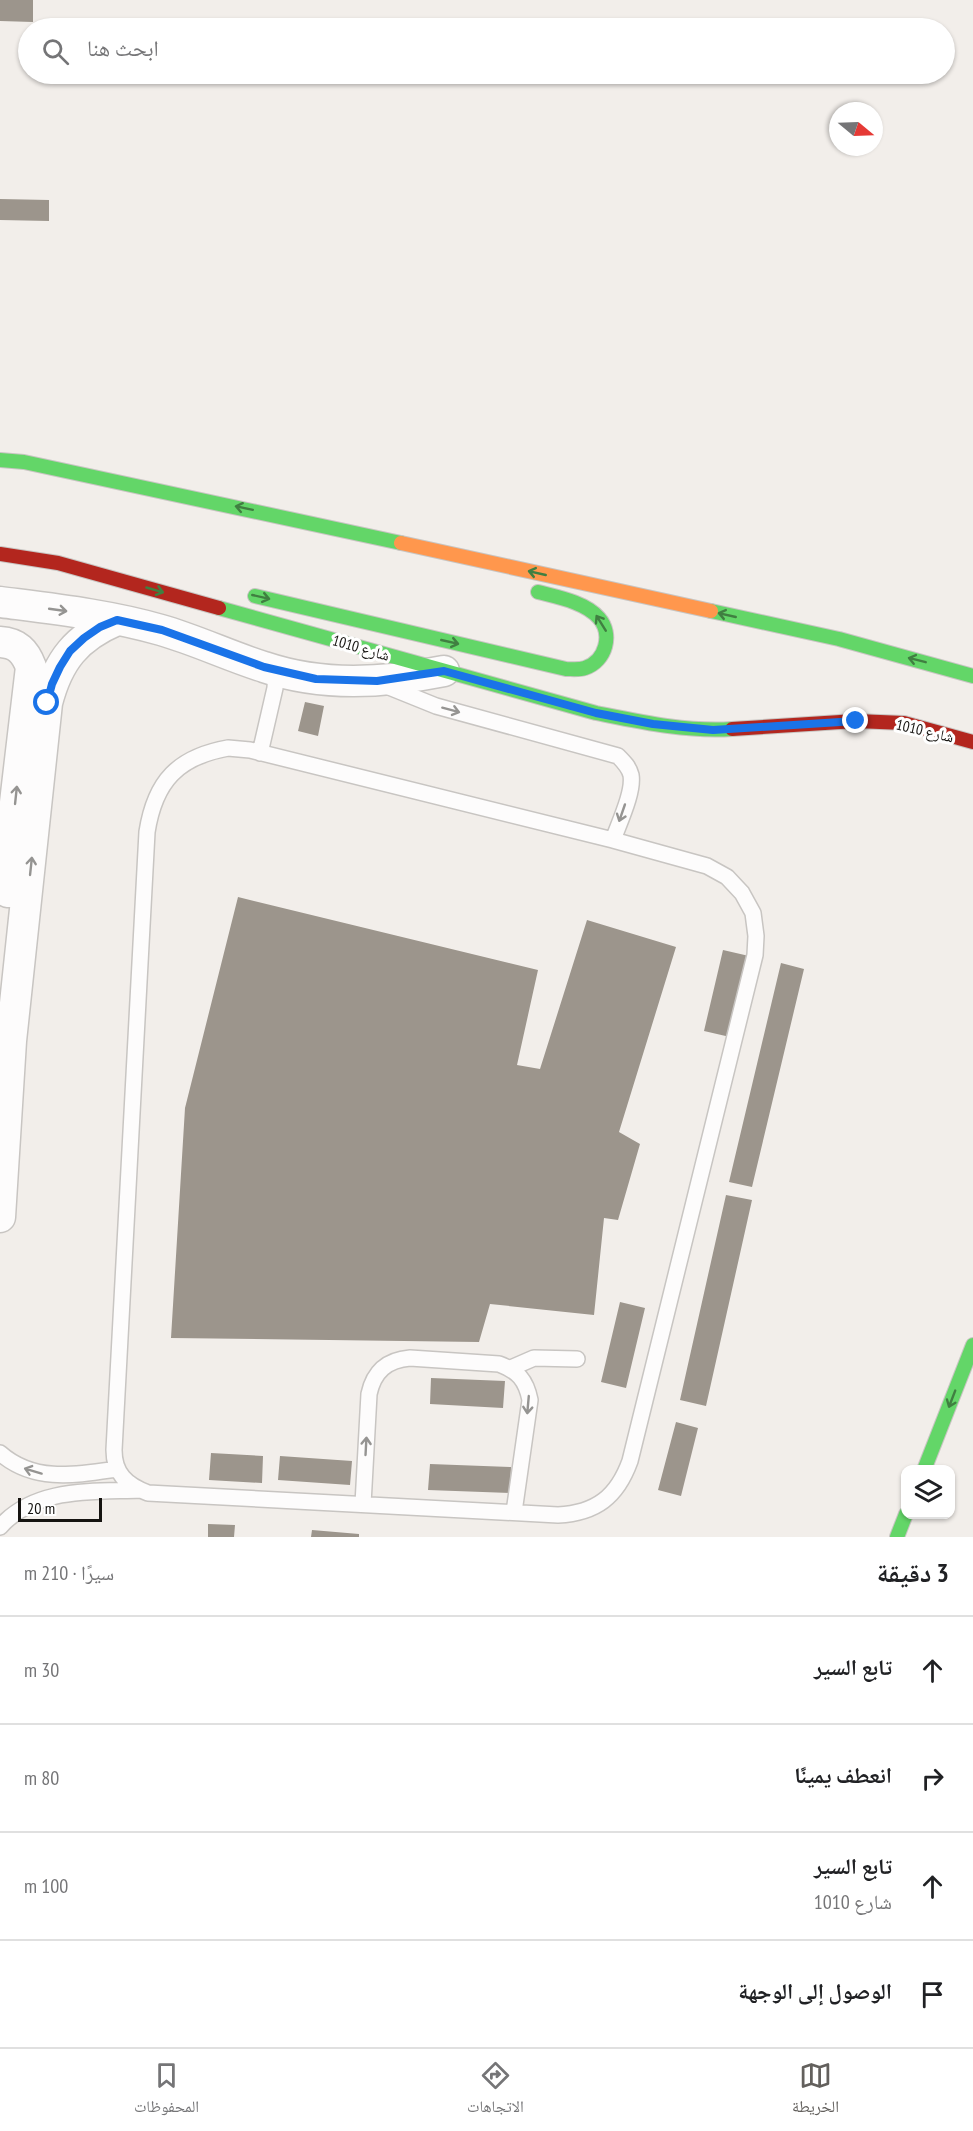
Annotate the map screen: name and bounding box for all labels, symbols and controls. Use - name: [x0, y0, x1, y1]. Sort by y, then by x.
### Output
- search box: [18, 18, 955, 84]
- text: ابحث هنا: [87, 34, 159, 62]
- icon: search: [39, 35, 72, 68]
- north arrow: [829, 102, 883, 156]
- one-way arrow: [234, 502, 253, 514]
- one-way arrow: [527, 567, 547, 578]
- one-way arrow: [145, 585, 164, 596]
- one-way arrow: [251, 592, 270, 604]
- one-way arrow: [48, 605, 67, 616]
- one-way arrow: [718, 609, 737, 621]
- one-way arrow: [594, 614, 607, 631]
- street label: شارع 1010: [330, 630, 392, 666]
- one-way arrow: [441, 636, 460, 648]
- one-way arrow: [908, 653, 927, 665]
- route start: [33, 689, 59, 715]
- one-way arrow: [441, 705, 460, 716]
- route end: [842, 707, 868, 733]
- street label: شارع 1010: [894, 715, 956, 747]
- one-way arrow: [11, 785, 22, 805]
- one-way arrow: [616, 803, 627, 822]
- one-way arrow: [26, 856, 37, 876]
- one-way arrow: [945, 1389, 956, 1408]
- one-way arrow: [523, 1395, 534, 1415]
- one-way arrow: [361, 1436, 372, 1456]
- one-way arrow: [24, 1465, 43, 1476]
- map controls: [901, 1465, 955, 1519]
- button: layers: [901, 1465, 955, 1519]
- scale bar: [18, 1495, 102, 1522]
- text: 20 m: [27, 1498, 55, 1518]
- text: 3 دقيقة: [877, 1556, 949, 1589]
- text: سيرًا · 210 m: [24, 1560, 114, 1586]
- text: تابع السير: [814, 1653, 892, 1681]
- icon: ahead: [916, 1654, 949, 1687]
- text: 30 m: [24, 1657, 59, 1683]
- text: انعطف يمينًا: [794, 1761, 892, 1789]
- icon: right: [916, 1762, 949, 1795]
- text: 80 m: [24, 1765, 59, 1791]
- text: تابع السير: [814, 1852, 892, 1880]
- icon: ahead: [916, 1870, 949, 1903]
- text: 100 m: [24, 1873, 68, 1899]
- text: شارع 1010: [814, 1889, 892, 1915]
- text: الوصول إلى الوجهة: [738, 1977, 892, 2005]
- icon: arrive: [916, 1978, 949, 2011]
- tab: المحفوظات: [134, 2059, 199, 2122]
- tab: الاتجاهات: [467, 2059, 524, 2122]
- tab: الخريطة: [792, 2059, 839, 2122]

